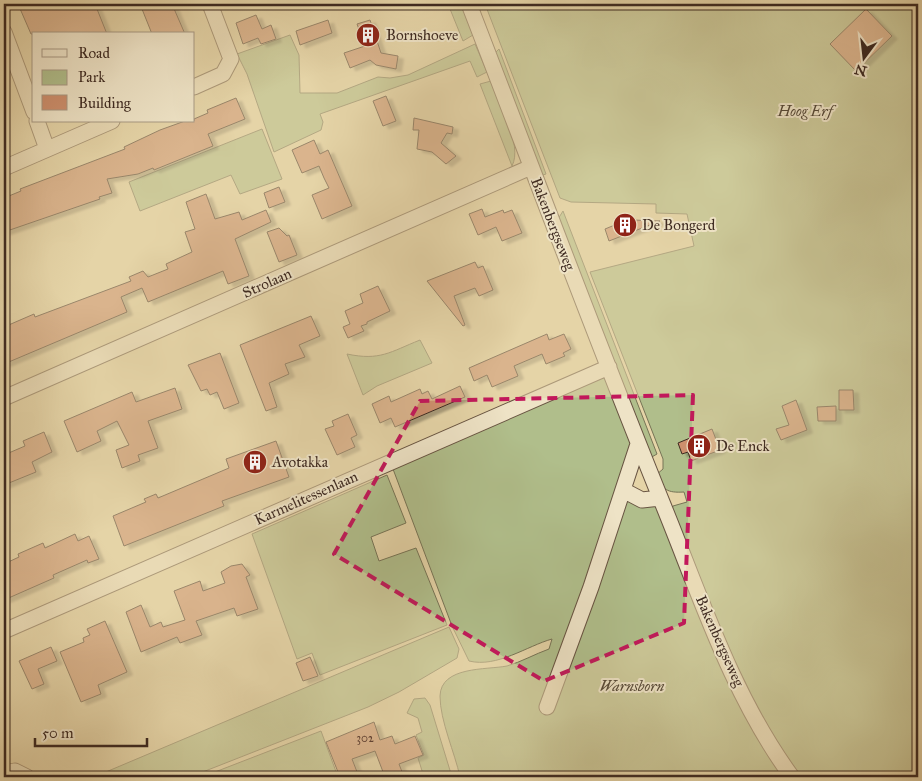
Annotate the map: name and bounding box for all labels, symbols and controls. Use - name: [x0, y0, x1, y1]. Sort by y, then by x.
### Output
- building icon: Bornshoeve: [355, 22, 381, 48]
- place label: Bornshoeve: [386, 26, 458, 44]
- legend: [32, 32, 195, 122]
- north arrow: [840, 32, 890, 82]
- text: Road: [78, 44, 110, 62]
- text: N: [853, 60, 869, 80]
- text: Park: [78, 68, 105, 86]
- text: Building: [78, 94, 132, 112]
- park label: Hoog Erf: [776, 102, 837, 120]
- street label: Bakenbergseweg: [527, 175, 579, 274]
- building icon: De Bongerd: [612, 212, 638, 238]
- place label: De Bongerd: [642, 216, 716, 234]
- street label: Strolaan: [240, 264, 294, 302]
- building icon: De Enck: [686, 433, 712, 459]
- place label: De Enck: [716, 437, 770, 455]
- building icon: Avotakka: [242, 449, 268, 475]
- place label: Avotakka: [271, 453, 329, 471]
- street label: Karmelitessenlaan: [252, 467, 360, 529]
- street label: Bakenbergseweg: [692, 592, 749, 690]
- park label: Warnsborn: [600, 677, 665, 695]
- scale bar: [35, 716, 148, 748]
- text: 50 m: [42, 724, 74, 742]
- house number: 302: [356, 731, 374, 745]

